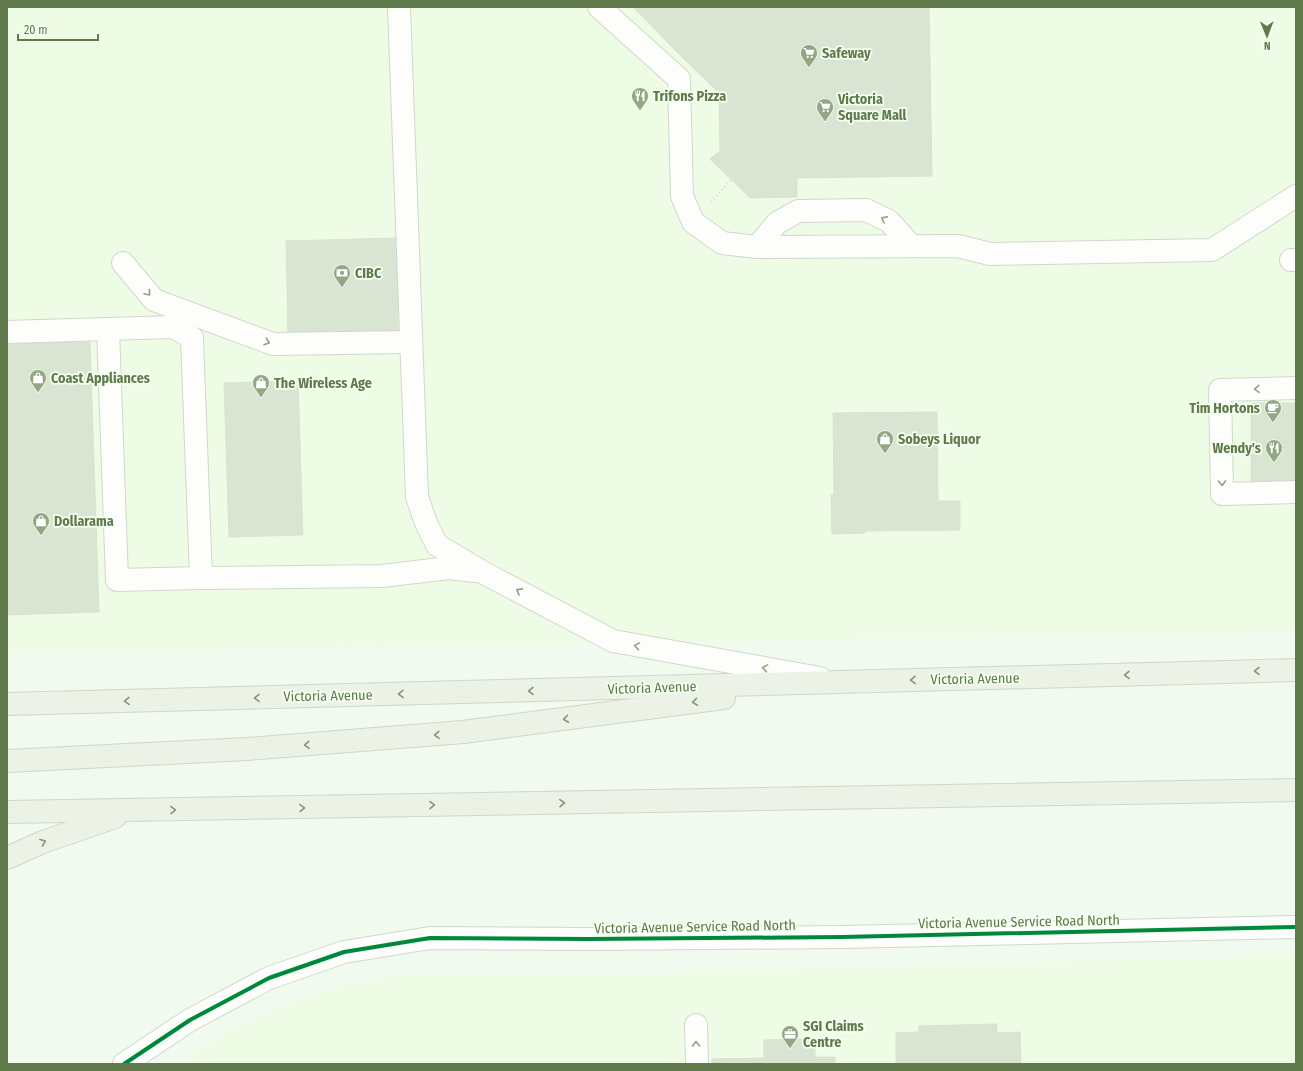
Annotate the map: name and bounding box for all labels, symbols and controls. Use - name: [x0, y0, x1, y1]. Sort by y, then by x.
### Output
- scale bar: [18, 16, 98, 42]
- north arrow: [1247, 16, 1287, 56]
- text: 20 m: [24, 23, 48, 37]
- text: N: [1264, 39, 1271, 52]
- supermarket icon: Safeway: [799, 43, 819, 68]
- place label: Safeway: [822, 45, 871, 62]
- restaurant icon: Trifons Pizza: [630, 86, 650, 111]
- place label: Trifons Pizza: [653, 88, 726, 105]
- place label: Victoria Square Mall: [837, 91, 907, 124]
- supermarket icon: Victoria Square Mall: [815, 97, 835, 122]
- one-way arrow: [881, 216, 888, 224]
- bank icon: CIBC: [332, 263, 352, 288]
- place label: CIBC: [355, 265, 382, 282]
- one-way arrow: [144, 288, 151, 296]
- one-way arrow: [264, 337, 271, 346]
- shop icon: Coast Appliances: [28, 368, 48, 393]
- place label: Coast Appliances: [51, 370, 150, 387]
- shop icon: The Wireless Age: [251, 373, 271, 398]
- place label: The Wireless Age: [274, 375, 372, 392]
- one-way arrow: [1254, 385, 1260, 393]
- cafe icon: Tim Hortons: [1263, 398, 1283, 423]
- place label: Tim Hortons: [1189, 400, 1260, 417]
- shop icon: Sobeys Liquor: [875, 429, 895, 454]
- place label: Sobeys Liquor: [898, 431, 981, 448]
- restaurant icon: Wendy's: [1264, 438, 1284, 463]
- place label: Wendy's: [1212, 440, 1261, 457]
- one-way arrow: [1218, 480, 1226, 486]
- shop icon: Dollarama: [31, 511, 51, 536]
- place label: Dollarama: [54, 513, 114, 530]
- one-way arrow: [516, 589, 524, 596]
- one-way arrow: [633, 642, 640, 650]
- one-way arrow: [761, 664, 768, 673]
- one-way arrow: [1254, 667, 1260, 675]
- street label: Victoria Avenue: [930, 670, 1020, 688]
- one-way arrow: [1124, 670, 1130, 679]
- one-way arrow: [910, 676, 916, 684]
- street label: Victoria Avenue: [607, 678, 697, 698]
- street label: Victoria Avenue: [283, 687, 373, 705]
- one-way arrow: [528, 687, 534, 695]
- one-way arrow: [398, 690, 404, 698]
- one-way arrow: [254, 693, 260, 702]
- one-way arrow: [124, 697, 130, 705]
- one-way arrow: [692, 697, 698, 706]
- one-way arrow: [563, 714, 569, 723]
- one-way arrow: [434, 730, 440, 739]
- one-way arrow: [304, 740, 310, 749]
- one-way arrow: [559, 799, 565, 807]
- one-way arrow: [429, 801, 435, 810]
- one-way arrow: [299, 804, 305, 812]
- one-way arrow: [170, 806, 176, 814]
- one-way arrow: [39, 839, 46, 847]
- street label: Victoria Avenue Service Road North: [918, 912, 1120, 932]
- street label: Victoria Avenue Service Road North: [594, 917, 796, 937]
- place label: SGI Claims Centre: [803, 1018, 864, 1051]
- office icon: SGI Claims Centre: [780, 1024, 800, 1049]
- one-way arrow: [692, 1041, 701, 1047]

